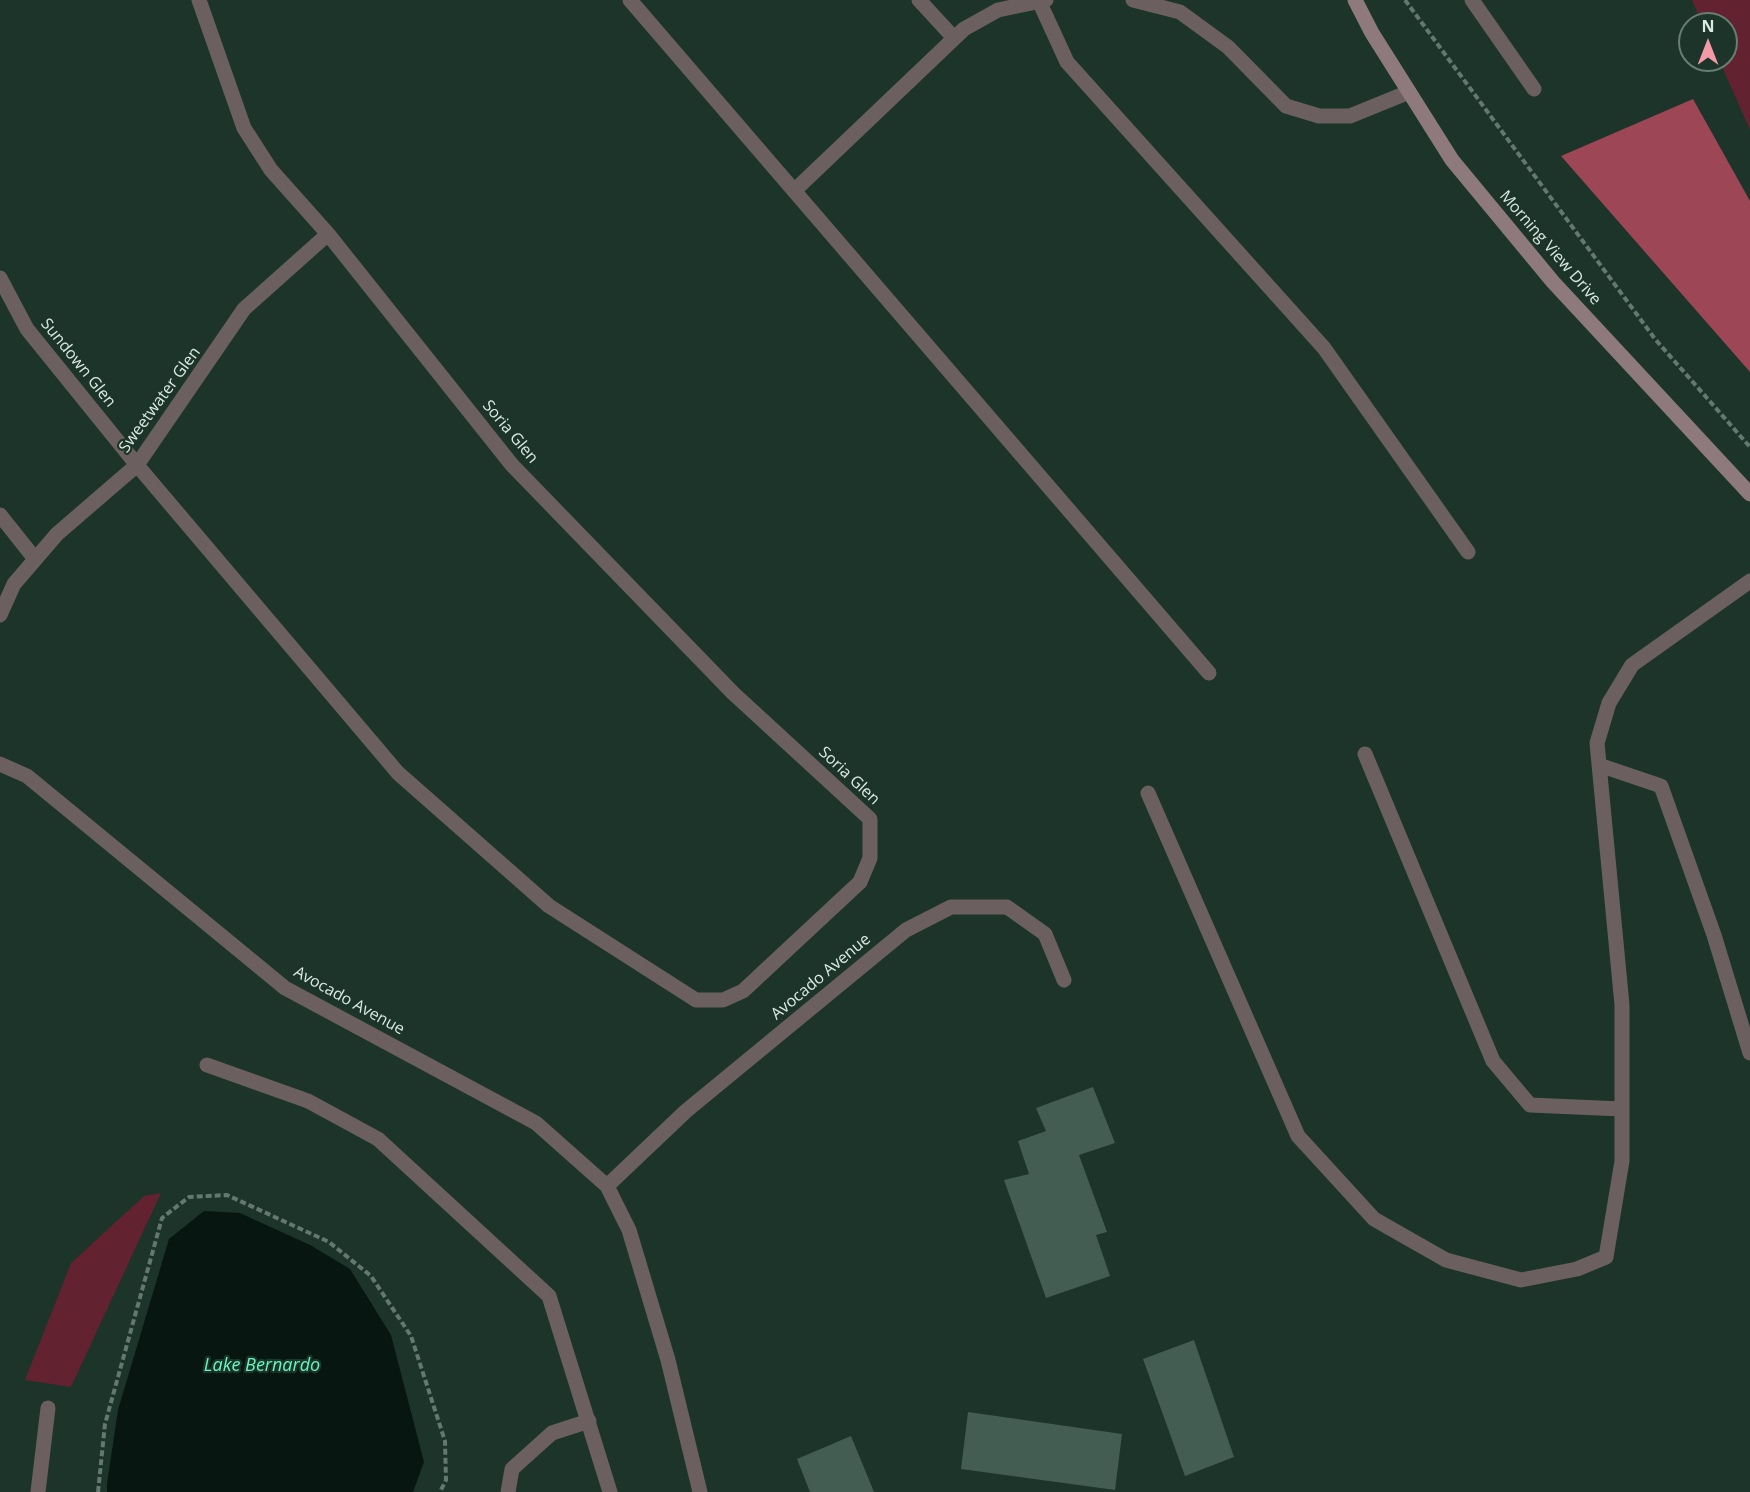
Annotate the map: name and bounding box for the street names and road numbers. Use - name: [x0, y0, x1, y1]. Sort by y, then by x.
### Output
- street label: Morning View Drive: [1495, 187, 1605, 309]
- street label: Sundown Glen: [36, 315, 120, 411]
- street label: Sweetwater Glen: [115, 343, 205, 457]
- street label: Soria Glen: [478, 397, 542, 467]
- street label: Soria Glen: [814, 743, 884, 809]
- street label: Avocado Avenue: [768, 930, 874, 1024]
- street label: Avocado Avenue: [290, 963, 408, 1039]

